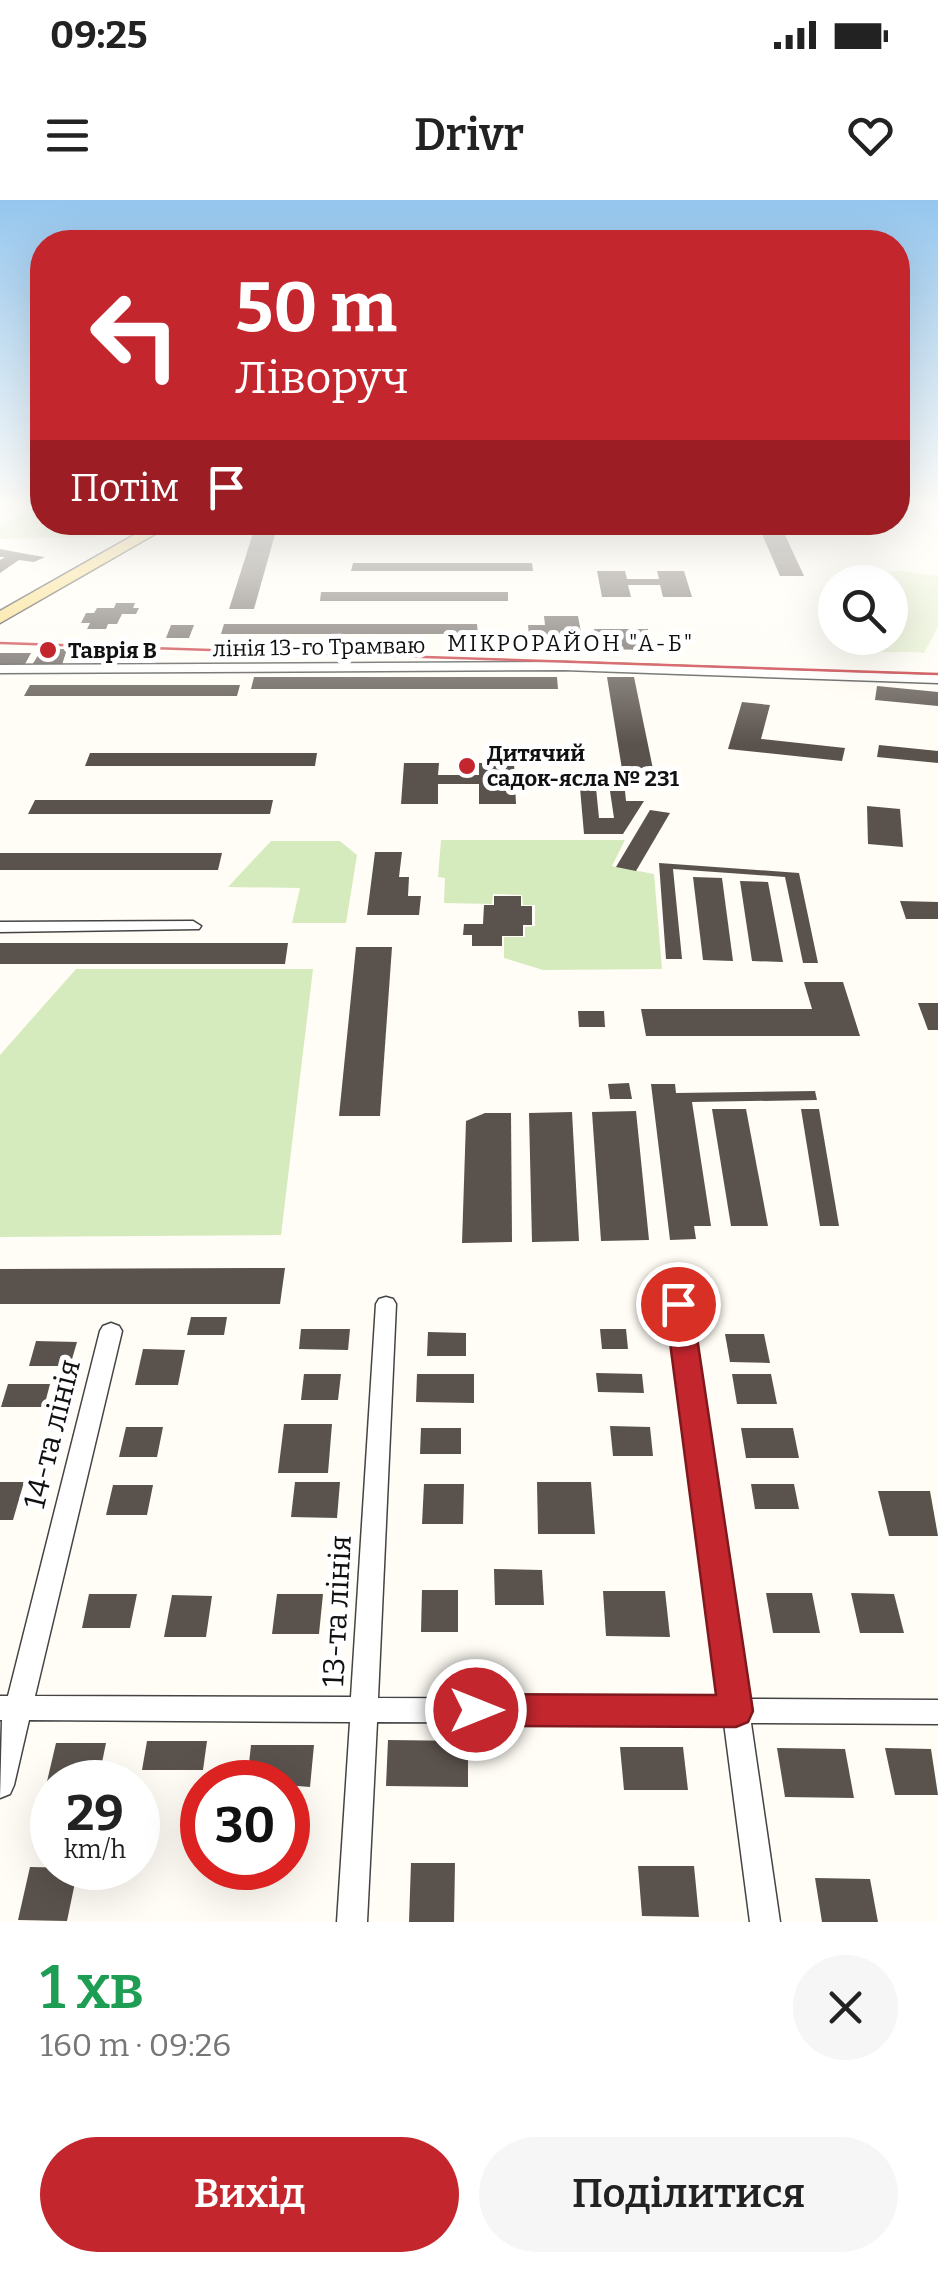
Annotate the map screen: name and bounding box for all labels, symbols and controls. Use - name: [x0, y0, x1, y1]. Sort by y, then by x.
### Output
- text: 09:25: [50, 12, 148, 58]
- icon: menu: [40, 108, 95, 163]
- text: Drivr: [414, 108, 524, 162]
- icon: heart: [843, 108, 898, 163]
- text: 50 m: [235, 266, 397, 350]
- icon: left: [70, 270, 200, 400]
- text: Ліворуч: [235, 351, 409, 405]
- icon: arrive: [199, 460, 254, 515]
- text: Потім: [70, 465, 179, 511]
- map controls: [818, 565, 908, 655]
- button: search: [818, 565, 908, 655]
- district label: МІКРОРАЙОН "А-Б": [447, 630, 695, 657]
- street label: лінія 13-го Трамваю: [212, 632, 426, 662]
- place label: Таврія В: [68, 637, 157, 664]
- marker: Таврія В: [37, 639, 59, 661]
- place label: Дитячий садок-ясла № 231: [487, 740, 680, 792]
- marker: Дитячий садок-ясла № 231: [456, 755, 478, 777]
- pin: [636, 1262, 721, 1347]
- icon: arrive: [651, 1277, 706, 1332]
- street label: 14-та лінія: [16, 1356, 88, 1512]
- street label: 13-та лінія: [315, 1534, 359, 1688]
- position arrow: [424, 1658, 528, 1762]
- speed limit sign: 30: [180, 1760, 310, 1890]
- text: 29: [66, 1783, 124, 1843]
- text: km/h: [64, 1835, 126, 1865]
- text: 1 хв: [40, 1952, 144, 2024]
- button: close: [793, 1955, 898, 2060]
- text: 160 m · 09:26: [40, 2026, 231, 2064]
- button: Вихід: [40, 2137, 459, 2252]
- button: Поділитися: [479, 2137, 898, 2252]

